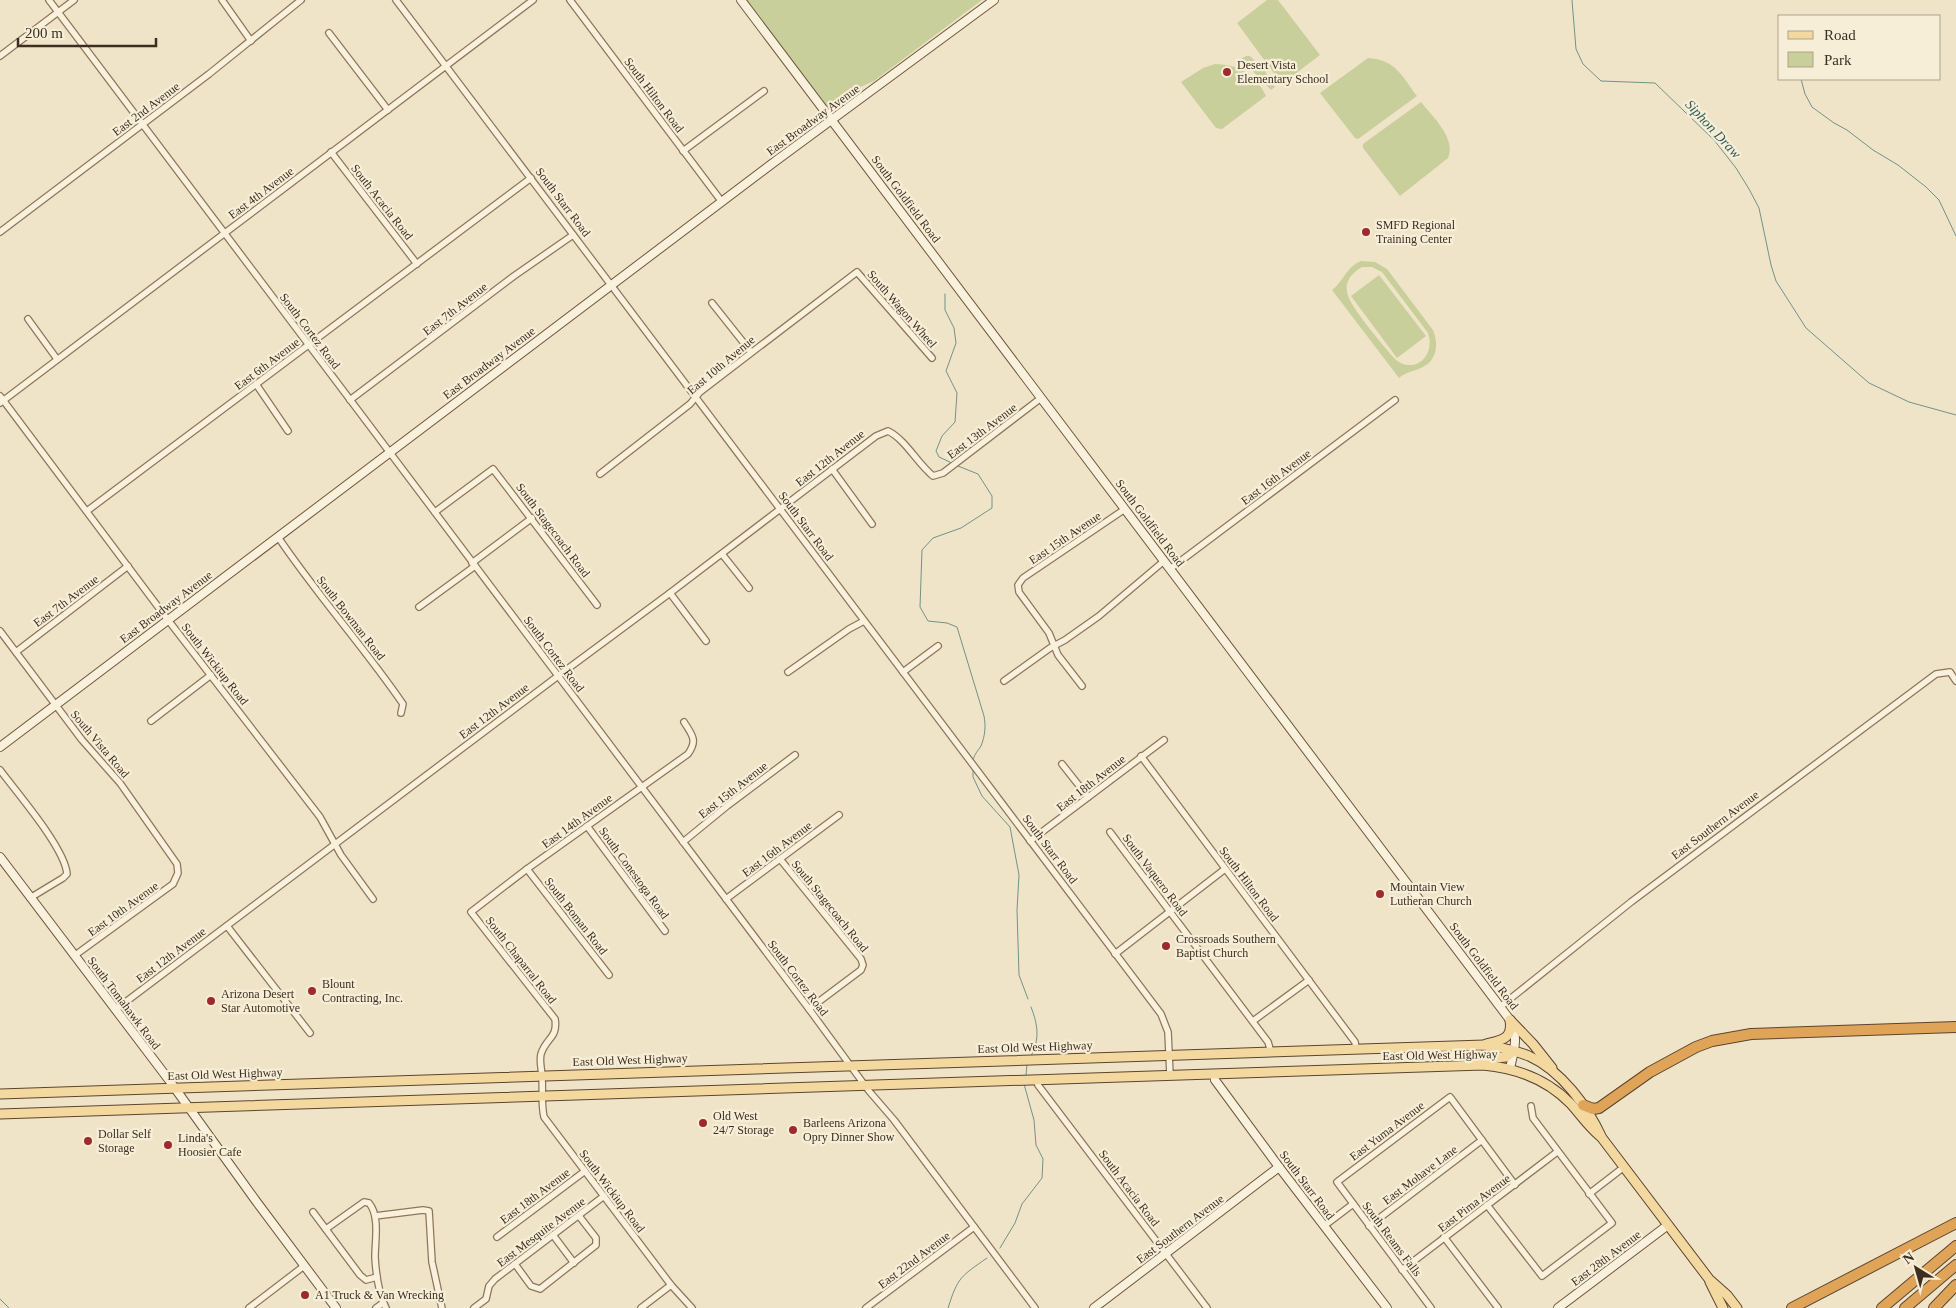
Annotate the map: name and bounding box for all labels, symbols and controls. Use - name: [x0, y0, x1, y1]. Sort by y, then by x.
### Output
- scale bar: [18, 15, 155, 47]
- legend: [1778, 15, 1941, 80]
- text: 200 m: [25, 25, 63, 41]
- text: Road: [1824, 27, 1856, 43]
- text: Park: [1824, 52, 1852, 68]
- street label: South Hilton Road: [621, 55, 687, 135]
- place label: Desert Vista Elementary School: [1237, 58, 1329, 86]
- marker: Desert Vista Elementary School: [1221, 66, 1233, 78]
- street label: East 2nd Avenue: [110, 79, 182, 139]
- street label: East Broadway Avenue: [764, 81, 862, 159]
- water label: Siphon Draw: [1682, 97, 1744, 162]
- street label: South Goldfield Road: [869, 153, 943, 245]
- street label: South Acacia Road: [348, 161, 416, 243]
- street label: East 4th Avenue: [226, 164, 296, 222]
- street label: South Starr Road: [533, 165, 593, 239]
- place label: SMFD Regional Training Center: [1376, 218, 1456, 246]
- marker: SMFD Regional Training Center: [1360, 226, 1372, 238]
- street label: South Wagon Wheel: [864, 267, 940, 351]
- street label: East 7th Avenue: [420, 280, 490, 338]
- street label: South Cortez Road: [277, 290, 343, 372]
- street label: East Broadway Avenue: [440, 324, 538, 402]
- street label: East 10th Avenue: [684, 333, 758, 397]
- street label: East 6th Avenue: [232, 335, 302, 393]
- street label: East 13th Avenue: [944, 400, 1020, 462]
- street label: East 12th Avenue: [793, 427, 867, 489]
- street label: East 16th Avenue: [1238, 446, 1314, 508]
- street label: South Goldfield Road: [1113, 477, 1187, 569]
- street label: South Stagecoach Road: [513, 480, 593, 580]
- street label: South Starr Road: [776, 489, 836, 563]
- street label: East 15th Avenue: [1026, 509, 1104, 567]
- street label: East Broadway Avenue: [117, 568, 215, 646]
- street label: East 7th Avenue: [31, 572, 101, 630]
- street label: South Bowman Road: [314, 573, 388, 663]
- street label: South Cortez Road: [521, 613, 587, 695]
- street label: South Wickiup Road: [179, 620, 251, 708]
- street label: East 12th Avenue: [456, 680, 532, 742]
- street label: South Vista Road: [68, 707, 132, 781]
- street label: East 18th Avenue: [1054, 752, 1128, 814]
- street label: East 15th Avenue: [696, 759, 770, 821]
- street label: East Southern Avenue: [1669, 788, 1761, 862]
- street label: East 14th Avenue: [539, 791, 615, 851]
- street label: South Starr Road: [1020, 812, 1080, 886]
- street label: East 16th Avenue: [739, 818, 815, 880]
- street label: South Conestoga Road: [596, 824, 672, 922]
- street label: South Vaquero Road: [1120, 831, 1190, 919]
- street label: South Hilton Road: [1216, 844, 1282, 924]
- street label: South Stagecoach Road: [789, 857, 871, 955]
- street label: South Boman Road: [542, 875, 610, 957]
- street label: East 10th Avenue: [85, 879, 161, 939]
- place label: Mountain View Lutheran Church: [1390, 880, 1472, 908]
- marker: Mountain View Lutheran Church: [1374, 888, 1386, 900]
- street label: South Chaparral Road: [483, 914, 559, 1006]
- street label: South Goldfield Road: [1447, 920, 1521, 1012]
- street label: East 12th Avenue: [133, 924, 209, 986]
- place label: Crossroads Southern Baptist Church: [1176, 932, 1276, 960]
- street label: South Cortez Road: [765, 937, 831, 1019]
- marker: Crossroads Southern Baptist Church: [1160, 940, 1172, 952]
- street label: South Tomahawk Road: [85, 954, 163, 1052]
- place label: Blount Contracting, Inc.: [322, 977, 403, 1005]
- marker: Blount Contracting, Inc.: [306, 985, 318, 997]
- place label: Arizona Desert Star Automotive: [221, 987, 300, 1015]
- marker: Arizona Desert Star Automotive: [205, 995, 217, 1007]
- street label: East Old West Highway: [977, 1038, 1093, 1056]
- street label: East Old West Highway: [1382, 1047, 1498, 1063]
- street label: East Old West Highway: [572, 1051, 688, 1069]
- street label: East Old West Highway: [167, 1065, 283, 1083]
- street label: East Yuma Avenue: [1347, 1098, 1427, 1164]
- place label: Old West 24/7 Storage: [713, 1109, 774, 1137]
- place label: Barleens Arizona Opry Dinner Show: [803, 1116, 895, 1144]
- marker: Old West 24/7 Storage: [697, 1117, 709, 1129]
- marker: Barleens Arizona Opry Dinner Show: [787, 1124, 799, 1136]
- place label: Dollar Self Storage: [98, 1127, 151, 1155]
- place label: Linda's Hoosier Cafe: [178, 1131, 242, 1159]
- marker: Dollar Self Storage: [82, 1135, 94, 1147]
- marker: Linda's Hoosier Cafe: [162, 1139, 174, 1151]
- street label: East Mohave Lane: [1380, 1142, 1460, 1208]
- street label: South Wickiup Road: [576, 1147, 648, 1235]
- street label: South Acacia Road: [1096, 1147, 1162, 1229]
- street label: South Starr Road: [1277, 1148, 1337, 1222]
- street label: East 18th Avenue: [497, 1165, 573, 1227]
- street label: East Pima Avenue: [1435, 1171, 1513, 1235]
- street label: East Southern Avenue: [1134, 1192, 1226, 1266]
- street label: East Mesquite Avenue: [494, 1194, 588, 1270]
- street label: South Reams Falls: [1359, 1199, 1425, 1279]
- street label: East 28th Avenue: [1568, 1227, 1644, 1289]
- street label: East 22nd Avenue: [875, 1228, 953, 1292]
- north arrow: [1891, 1243, 1941, 1293]
- text: N: [1900, 1249, 1917, 1267]
- place label: A1 Truck & Van Wrecking: [315, 1288, 444, 1302]
- marker: A1 Truck & Van Wrecking: [299, 1289, 311, 1301]

